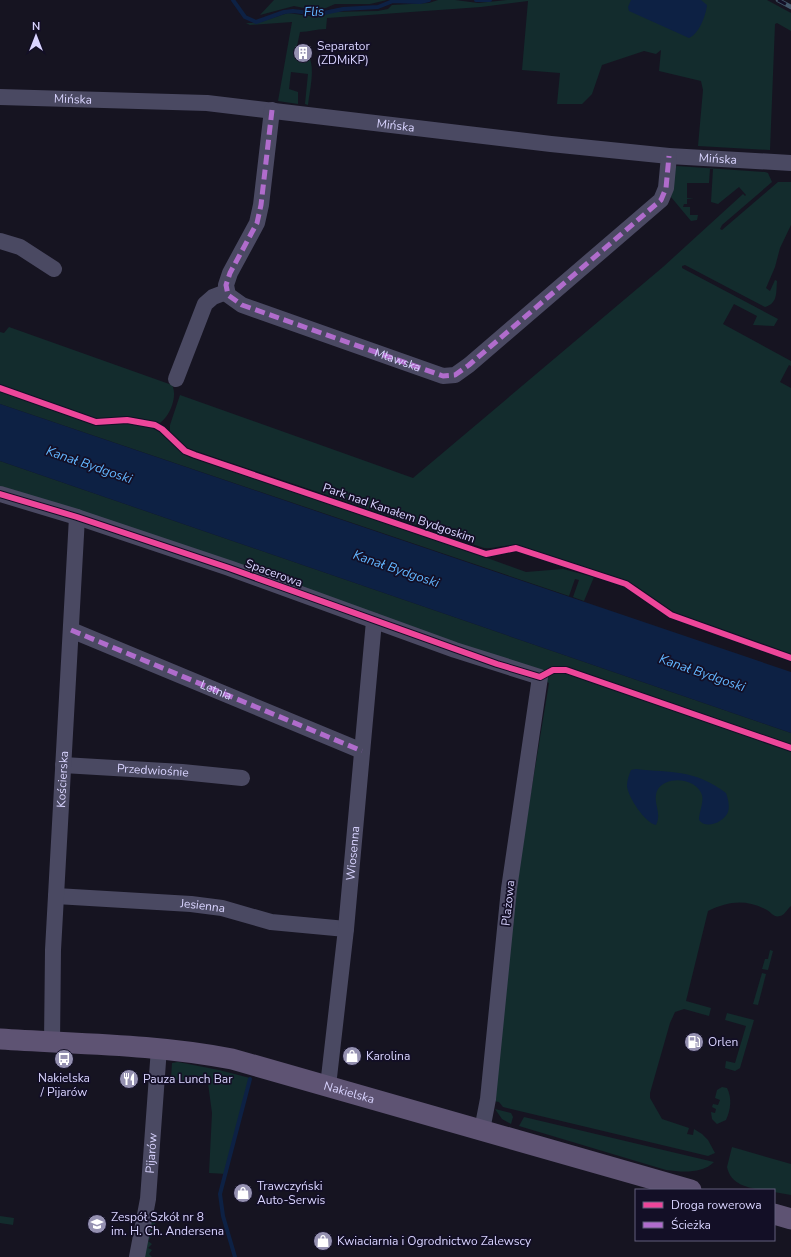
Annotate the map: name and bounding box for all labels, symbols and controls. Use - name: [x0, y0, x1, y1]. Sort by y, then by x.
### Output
- water label: Flis: [304, 3, 324, 21]
- north arrow: [16, 16, 56, 56]
- text: N: [32, 19, 40, 34]
- place label: Separator (ZDMiKP): [317, 38, 371, 68]
- building icon: Separator (ZDMiKP): [292, 42, 314, 64]
- street label: Mińska: [54, 91, 92, 108]
- street label: Mińska: [376, 115, 415, 136]
- street label: Mińska: [698, 150, 737, 168]
- street label: Mławska: [372, 344, 423, 376]
- water label: Kanał Bydgoski: [43, 442, 135, 488]
- street label: Park nad Kanałem Bydgoskim: [321, 479, 477, 547]
- water label: Kanał Bydgoski: [350, 546, 442, 592]
- street label: Spacerowa: [243, 555, 305, 591]
- water label: Kanał Bydgoski: [656, 650, 748, 696]
- street label: Letnia: [198, 677, 234, 704]
- street label: Kościerska: [53, 750, 72, 808]
- street label: Przedwiośnie: [116, 760, 190, 781]
- street label: Wiosenna: [342, 825, 363, 881]
- street label: Plażowa: [498, 879, 518, 927]
- street label: Jesienna: [179, 895, 226, 916]
- fuel station icon: Orlen: [683, 1031, 705, 1053]
- place label: Orlen: [708, 1034, 738, 1050]
- shop icon: Karolina: [341, 1045, 363, 1067]
- bus stop icon: Nakielska / Pijarów: [53, 1048, 75, 1070]
- place label: Karolina: [366, 1048, 410, 1064]
- restaurant icon: Pauza Lunch Bar: [118, 1068, 140, 1090]
- place label: Nakielska / Pijarów: [38, 1070, 90, 1100]
- place label: Pauza Lunch Bar: [143, 1071, 233, 1087]
- street label: Nakielska: [322, 1078, 376, 1107]
- street label: Pijarów: [142, 1132, 161, 1174]
- place label: Trawczyński Auto-Serwis: [257, 1178, 326, 1208]
- shop icon: Trawczyński Auto-Serwis: [232, 1182, 254, 1204]
- legend: [635, 1189, 775, 1241]
- text: Droga rowerowa: [671, 1197, 762, 1213]
- place label: Zespół Szkół nr 8 im. H. Ch. Andersena: [111, 1209, 224, 1239]
- school or university icon: Zespół Szkół nr 8 im. H. Ch. Andersena: [86, 1213, 108, 1235]
- text: Ścieżka: [671, 1217, 711, 1233]
- shop icon: Kwiaciarnia i Ogrodnictwo Zalewscy: [312, 1230, 334, 1252]
- place label: Kwiaciarnia i Ogrodnictwo Zalewscy: [337, 1233, 532, 1249]

